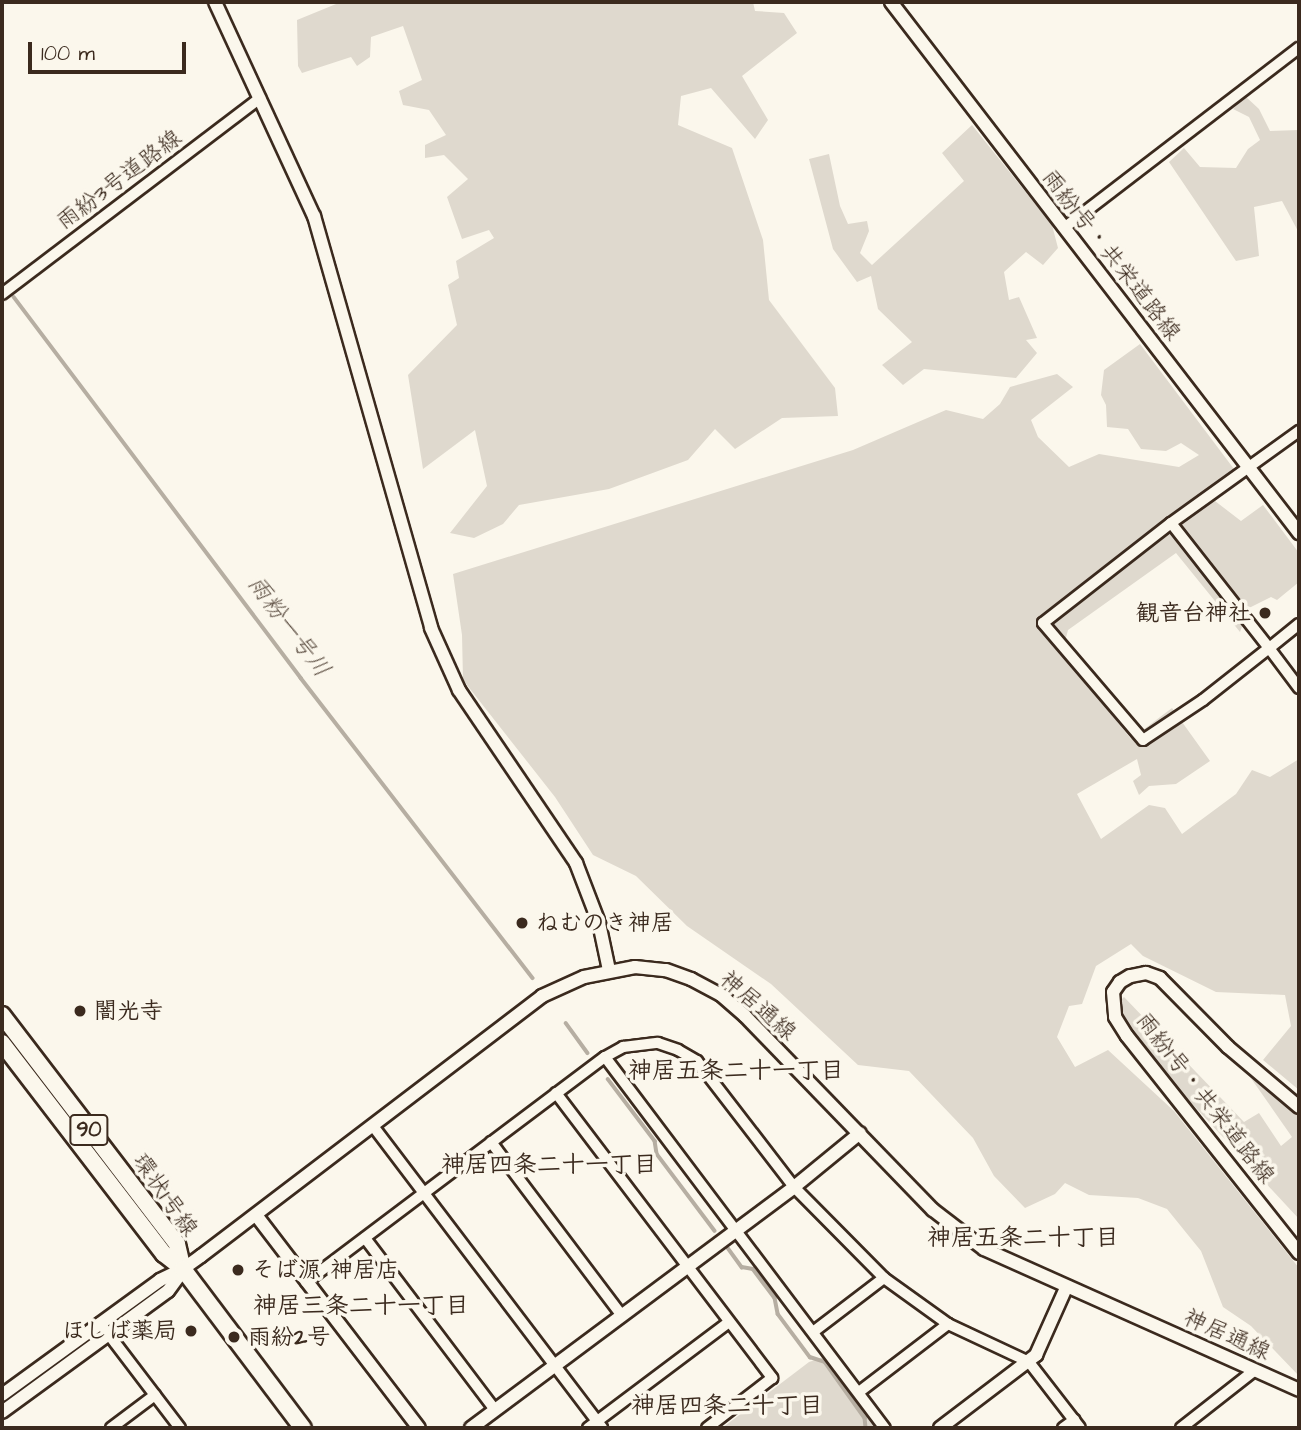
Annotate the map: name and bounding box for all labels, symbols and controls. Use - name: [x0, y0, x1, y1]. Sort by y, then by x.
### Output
- scale bar: [32, 28, 189, 72]
- text: 100 m: [41, 39, 95, 68]
- street label: 雨紛3号道路線: [51, 124, 187, 236]
- street label: 雨紛1号・共栄道路線: [1035, 164, 1187, 346]
- water label: 雨粉一号川: [240, 570, 336, 684]
- place label: 観音台神社: [1136, 599, 1251, 627]
- marker: 観音台神社: [1257, 605, 1273, 621]
- place label: ねむのき神居: [536, 909, 674, 937]
- marker: ねむのき神居: [514, 915, 530, 931]
- street label: 神居通線: [714, 965, 802, 1047]
- place label: 闇光寺: [94, 997, 163, 1025]
- marker: 闇光寺: [72, 1003, 88, 1019]
- street label: 雨紛1号・共栄道路線: [1129, 1007, 1281, 1189]
- district label: 神居五条二十一丁目: [628, 1058, 844, 1086]
- road number: 90: [68, 1112, 110, 1148]
- street label: 環状1号線: [126, 1148, 204, 1242]
- district label: 神居四条二十一丁目: [441, 1152, 657, 1180]
- district label: 神居五条二十丁目: [927, 1225, 1119, 1253]
- place label: そば源 神居店: [252, 1256, 399, 1284]
- marker: そば源 神居店: [230, 1262, 246, 1278]
- district label: 神居三条二十一丁目: [253, 1293, 469, 1321]
- street label: 神居通線: [1179, 1304, 1275, 1366]
- place label: ほしば薬局: [62, 1317, 177, 1345]
- marker: ほしば薬局: [183, 1323, 199, 1339]
- place label: 雨紛2号: [248, 1323, 330, 1351]
- marker: 雨紛2号: [226, 1329, 242, 1345]
- district label: 神居四条二十丁目: [631, 1393, 823, 1421]

